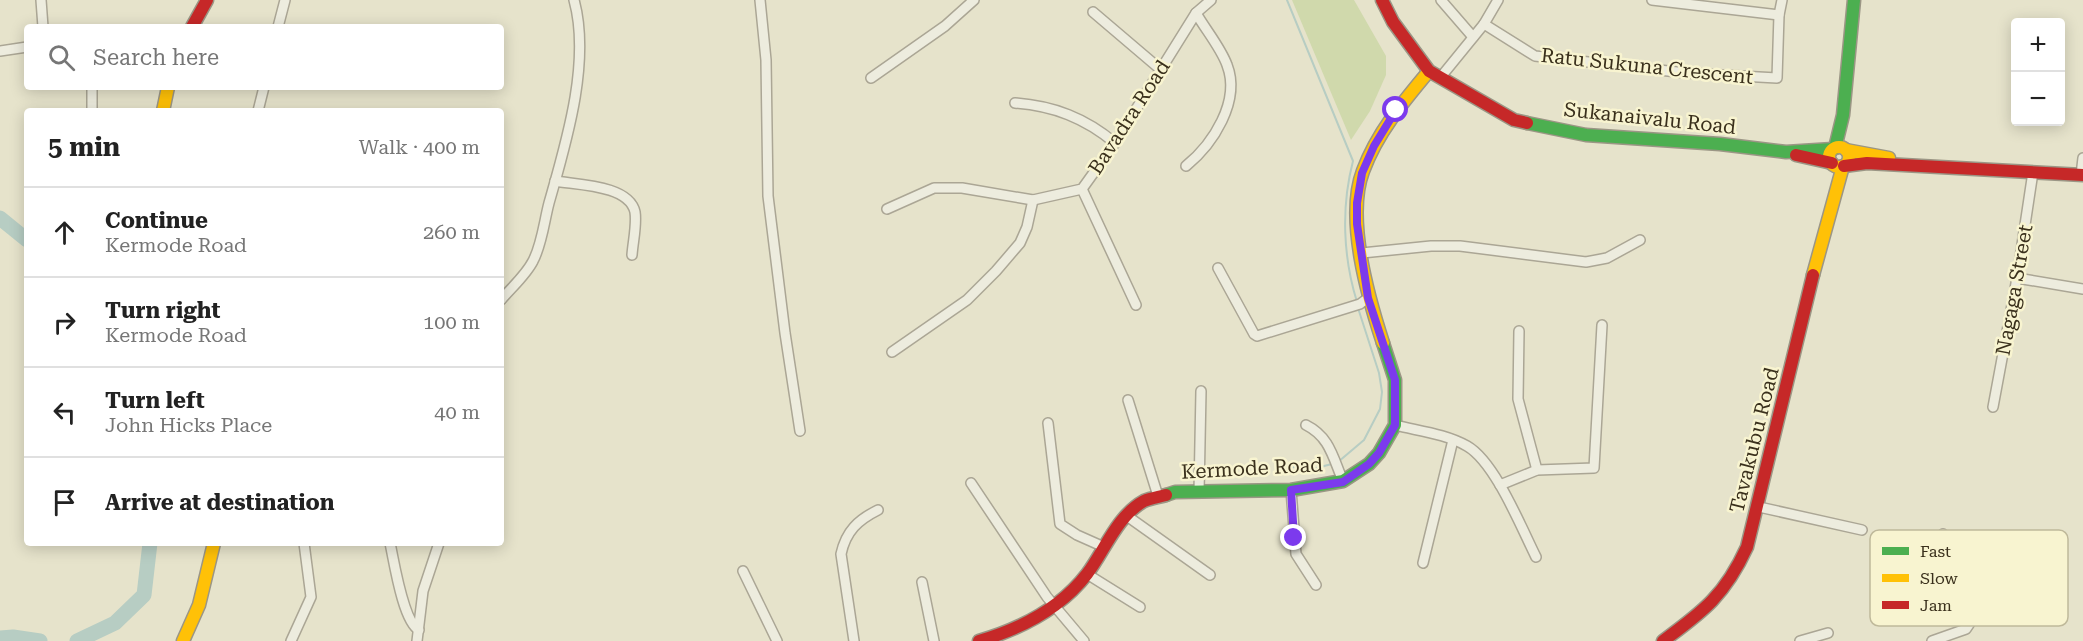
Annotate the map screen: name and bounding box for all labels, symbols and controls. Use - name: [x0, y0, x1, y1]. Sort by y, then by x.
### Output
- map controls: [2011, 18, 2065, 126]
- button: +: [2011, 18, 2065, 72]
- search box: [24, 24, 504, 90]
- icon: search: [45, 41, 78, 74]
- street label: Ratu Sukuna Crescent: [1540, 43, 1755, 89]
- text: Search here: [93, 45, 219, 70]
- street label: Bavadra Road: [1083, 55, 1175, 179]
- button: −: [2011, 72, 2065, 126]
- route start: [1382, 96, 1408, 122]
- street label: Sukanaivalu Road: [1563, 97, 1737, 139]
- text: 5 min: [48, 132, 120, 162]
- text: Walk · 400 m: [359, 135, 480, 159]
- text: Continue: [105, 208, 208, 233]
- icon: ahead: [48, 216, 81, 249]
- text: 260 m: [423, 220, 480, 244]
- street label: Nagaga Street: [1991, 222, 2037, 357]
- text: Kermode Road: [105, 233, 247, 257]
- text: Turn right: [105, 298, 220, 323]
- icon: right: [48, 306, 81, 339]
- text: 100 m: [423, 310, 480, 334]
- text: Kermode Road: [105, 323, 247, 347]
- street label: Tavakubu Road: [1724, 365, 1784, 515]
- text: Turn left: [105, 388, 205, 413]
- icon: left: [48, 396, 81, 429]
- text: 40 m: [434, 400, 480, 424]
- text: John Hicks Place: [105, 413, 272, 437]
- street label: Kermode Road: [1181, 452, 1324, 484]
- icon: arrive: [48, 486, 81, 519]
- text: Arrive at destination: [105, 490, 334, 515]
- route end: [1280, 524, 1306, 550]
- legend: [1870, 530, 2068, 626]
- text: Fast: [1920, 542, 1951, 561]
- text: Slow: [1920, 569, 1958, 588]
- text: Jam: [1920, 596, 1952, 615]

